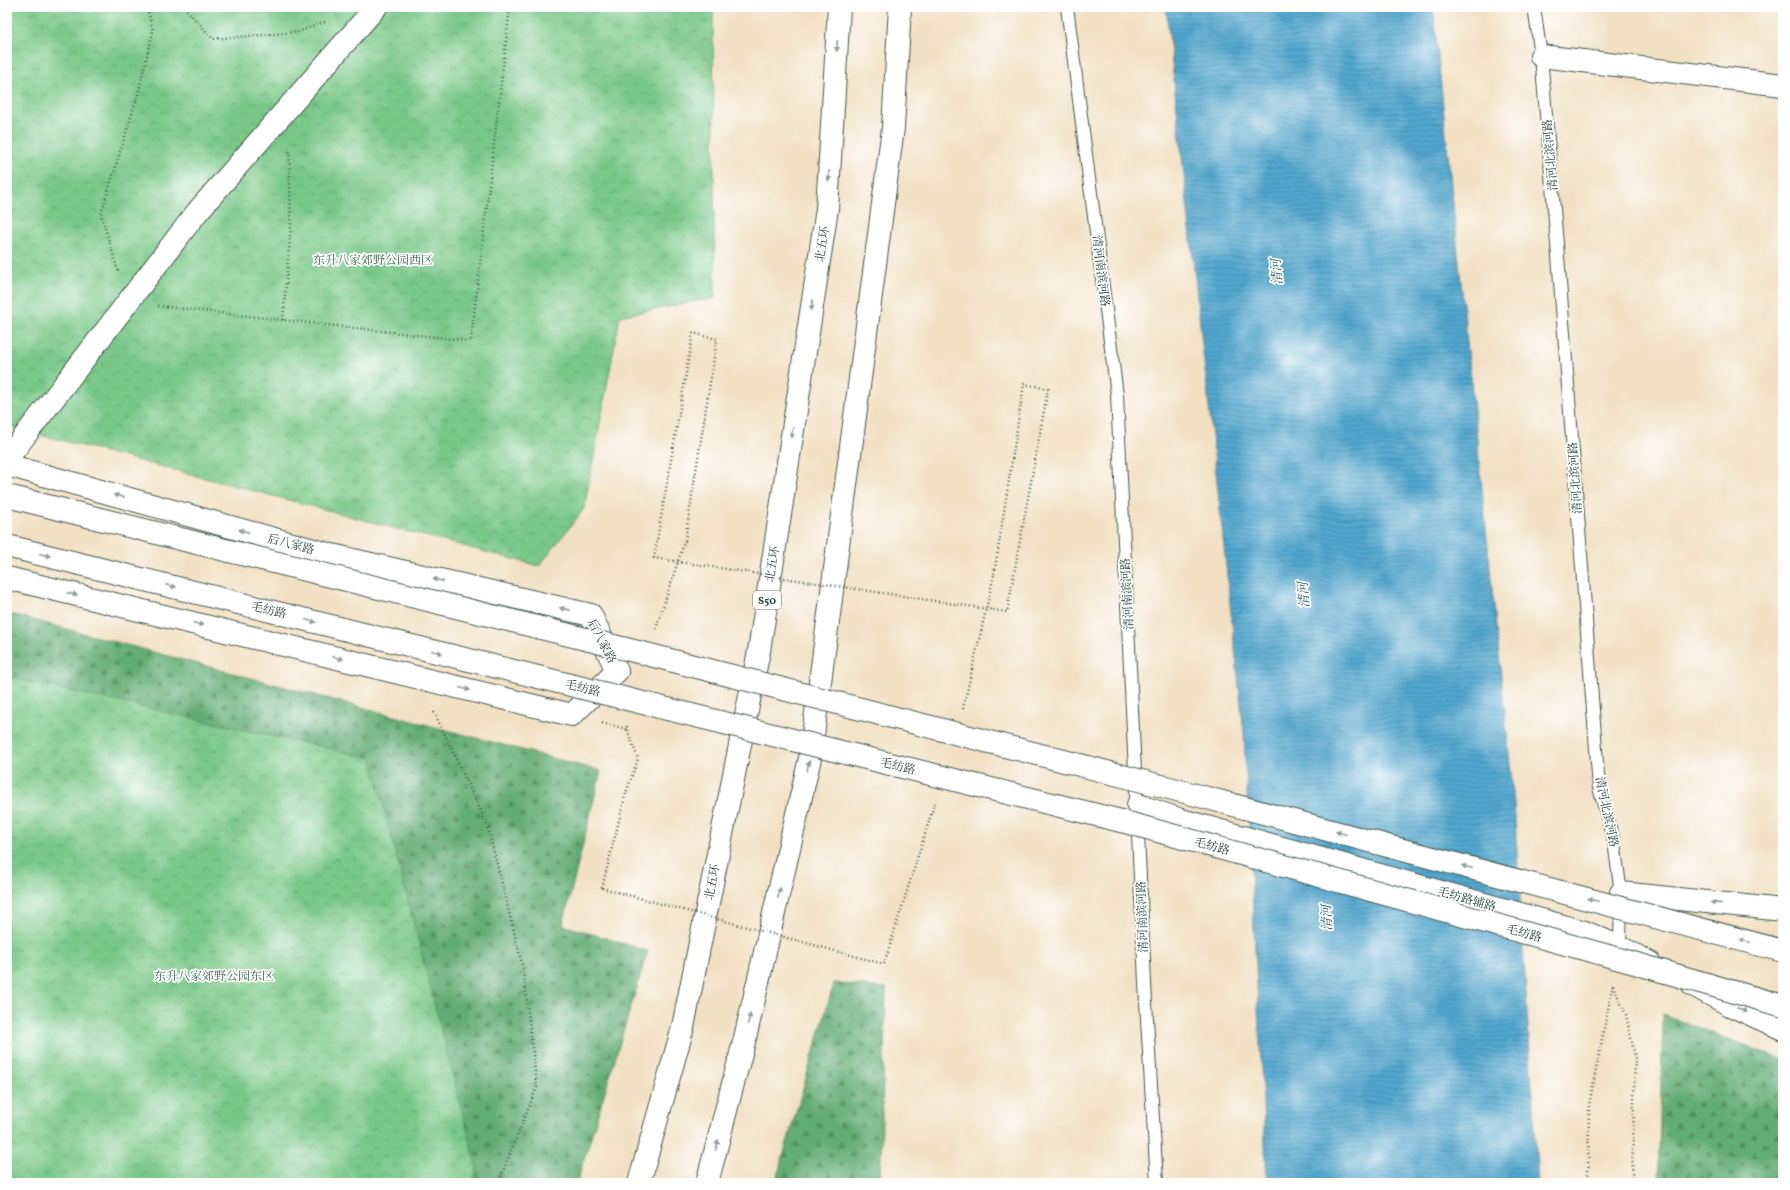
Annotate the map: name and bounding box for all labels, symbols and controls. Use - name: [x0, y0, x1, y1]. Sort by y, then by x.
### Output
- one-way arrow: [833, 40, 840, 52]
- street label: 清河北滨河路: [1540, 118, 1562, 191]
- one-way arrow: [826, 170, 832, 183]
- street label: 北五环: [812, 225, 834, 263]
- street label: 清河南滨河路: [1088, 234, 1112, 308]
- park label: 东升八家郊野公园西区: [313, 253, 433, 269]
- water label: 清河: [1268, 256, 1288, 286]
- one-way arrow: [809, 298, 815, 311]
- one-way arrow: [789, 427, 795, 439]
- street label: 清河北滨河路: [1566, 441, 1586, 514]
- one-way arrow: [113, 493, 125, 499]
- one-way arrow: [238, 528, 250, 534]
- street label: 后八家路: [265, 531, 316, 559]
- street label: 北五环: [762, 545, 784, 583]
- one-way arrow: [39, 552, 51, 558]
- street label: 清河南滨河路: [1118, 558, 1138, 630]
- one-way arrow: [432, 576, 444, 582]
- water label: 清河: [1295, 579, 1315, 609]
- one-way arrow: [165, 583, 177, 589]
- one-way arrow: [66, 591, 78, 597]
- road number: S50: [753, 591, 781, 609]
- street label: 毛纺路: [249, 599, 288, 623]
- one-way arrow: [559, 606, 571, 612]
- street label: 后八家路: [583, 616, 619, 666]
- one-way arrow: [305, 618, 317, 624]
- one-way arrow: [192, 622, 205, 628]
- one-way arrow: [431, 649, 443, 655]
- one-way arrow: [332, 656, 345, 662]
- street label: 毛纺路: [563, 677, 602, 701]
- one-way arrow: [459, 686, 471, 692]
- street label: 毛纺路: [878, 755, 917, 779]
- one-way arrow: [805, 760, 811, 772]
- street label: 清河北滨河路: [1591, 775, 1621, 849]
- one-way arrow: [1335, 830, 1347, 836]
- street label: 毛纺路: [1192, 834, 1231, 860]
- street label: 北五环: [702, 863, 724, 901]
- one-way arrow: [1461, 863, 1473, 869]
- street label: 清河南滨河路: [1134, 881, 1152, 953]
- street label: 毛纺路辅路: [1436, 884, 1498, 916]
- one-way arrow: [776, 887, 782, 899]
- one-way arrow: [1586, 897, 1598, 903]
- one-way arrow: [1710, 899, 1722, 906]
- water label: 清河: [1318, 903, 1337, 931]
- street label: 毛纺路: [1504, 921, 1543, 947]
- one-way arrow: [1739, 938, 1751, 944]
- park label: 东升八家郊野公园东区: [154, 969, 274, 985]
- one-way arrow: [1736, 1007, 1747, 1013]
- one-way arrow: [747, 1013, 753, 1026]
- one-way arrow: [714, 1139, 720, 1151]

